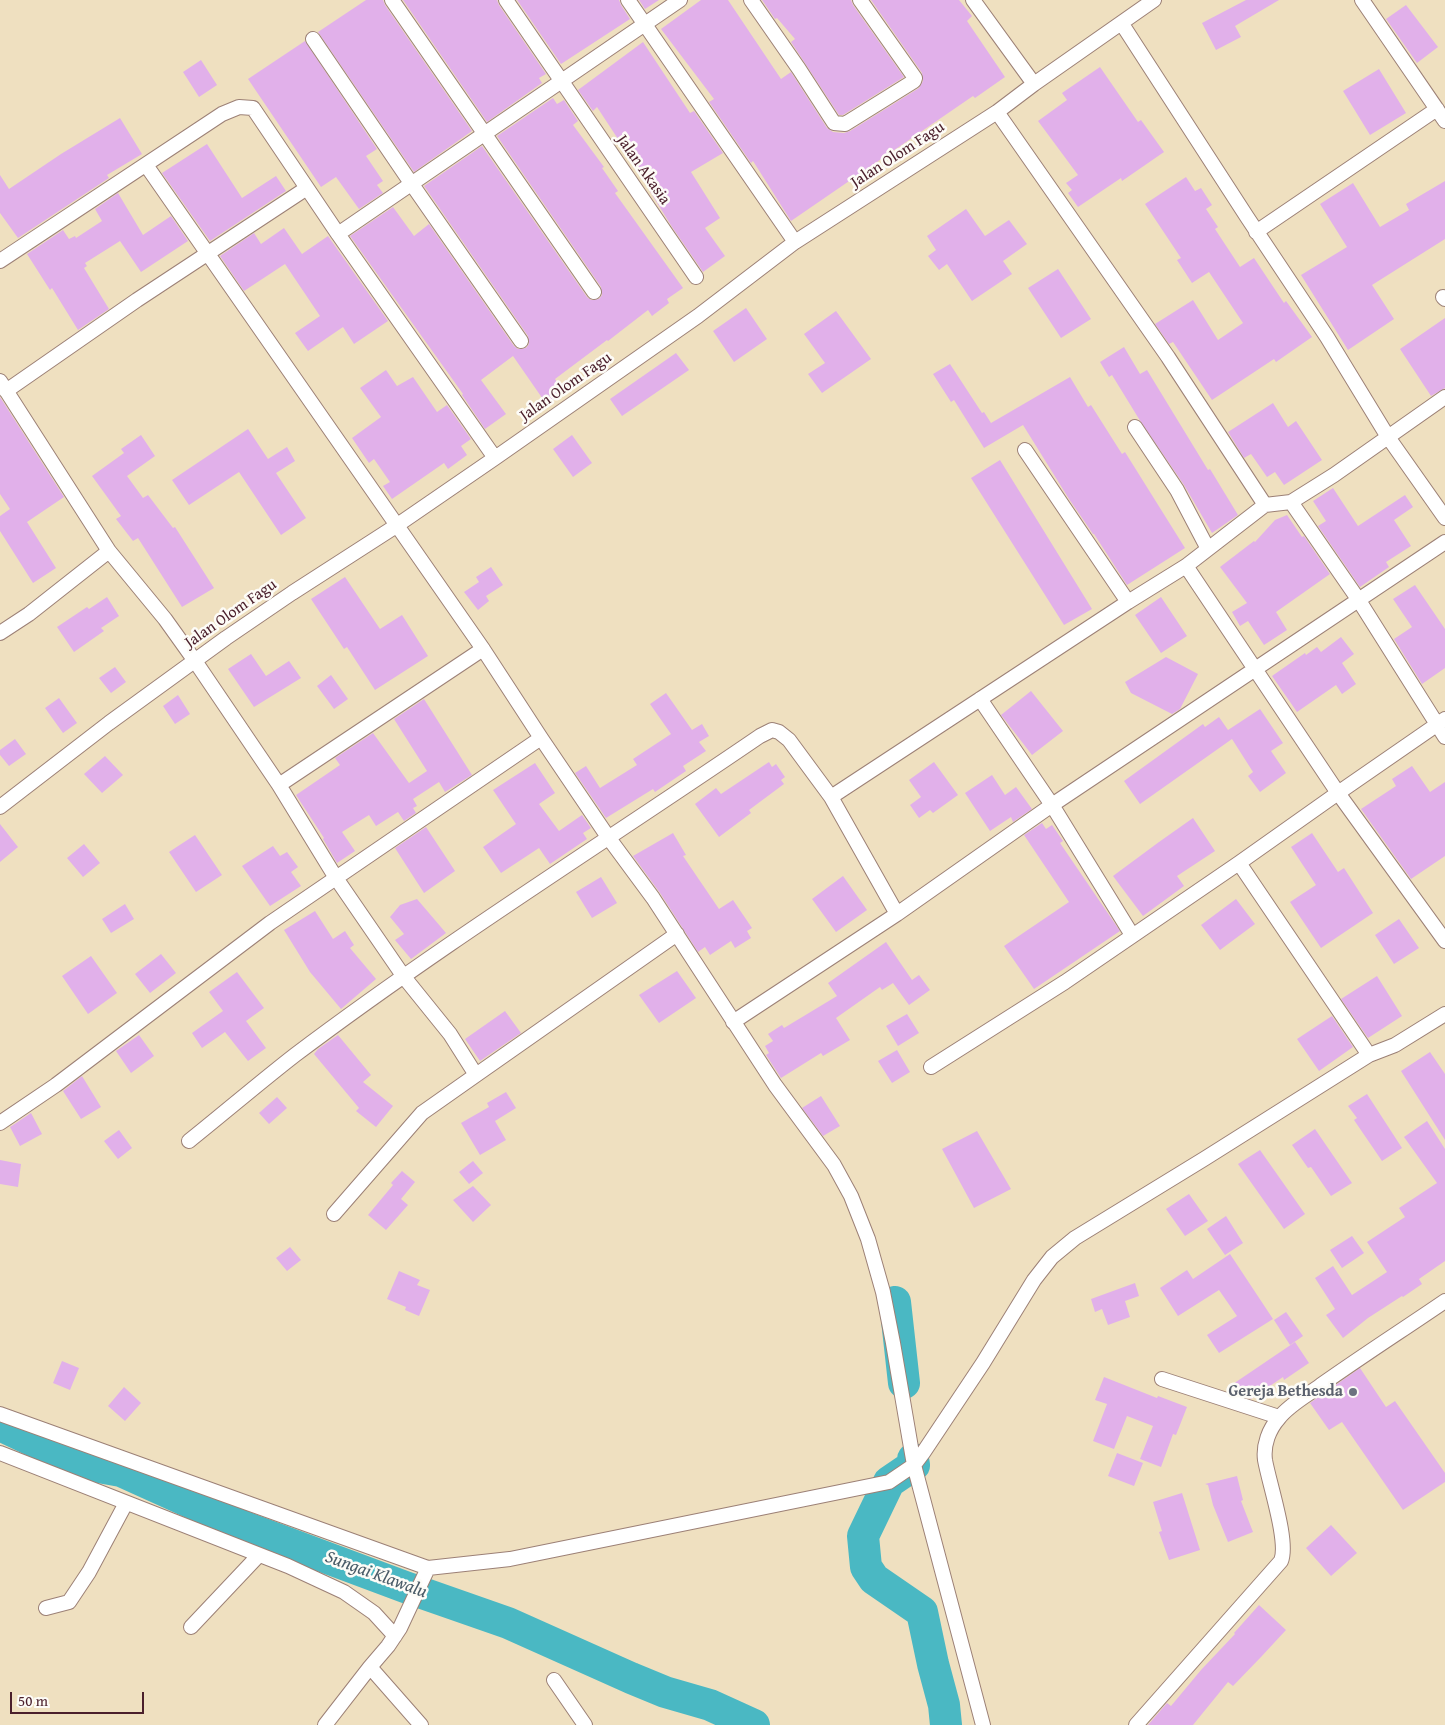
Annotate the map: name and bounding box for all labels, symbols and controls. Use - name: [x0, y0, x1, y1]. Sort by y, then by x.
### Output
- street label: Jalan Olom Fagu: [848, 118, 948, 192]
- street label: Jalan Akasia: [612, 131, 674, 209]
- street label: Jalan Olom Fagu: [516, 348, 616, 426]
- street label: Jalan Olom Fagu: [181, 575, 281, 653]
- place label: Gereja Bethesda: [1229, 1382, 1343, 1402]
- marker: Gereja Bethesda: [1347, 1386, 1359, 1398]
- water label: Sungai Klawalu: [322, 1547, 430, 1603]
- scale bar: [12, 1682, 146, 1714]
- text: 50 m: [18, 1690, 48, 1711]

